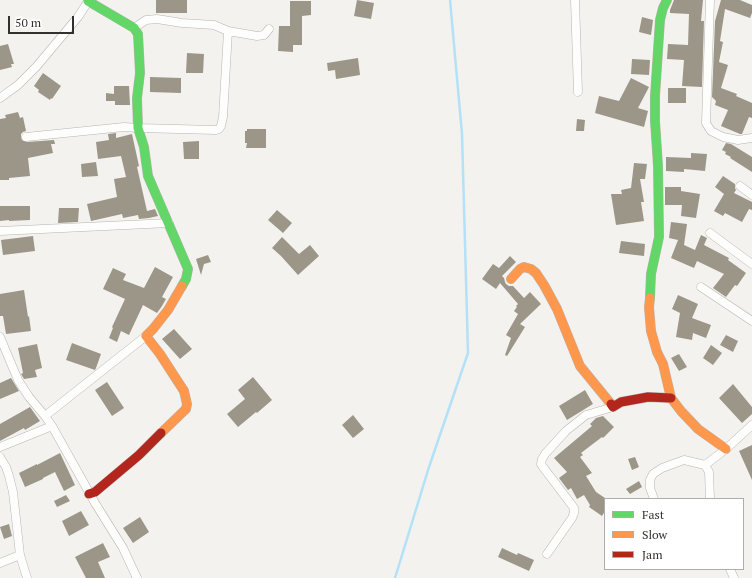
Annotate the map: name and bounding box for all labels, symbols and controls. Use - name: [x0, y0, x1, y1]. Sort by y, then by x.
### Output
- scale bar: [10, 8, 76, 34]
- text: 50 m: [15, 15, 41, 30]
- legend: [604, 498, 744, 570]
- text: Fast: [642, 507, 664, 522]
- text: Slow: [642, 527, 667, 542]
- text: Jam: [642, 547, 663, 562]

